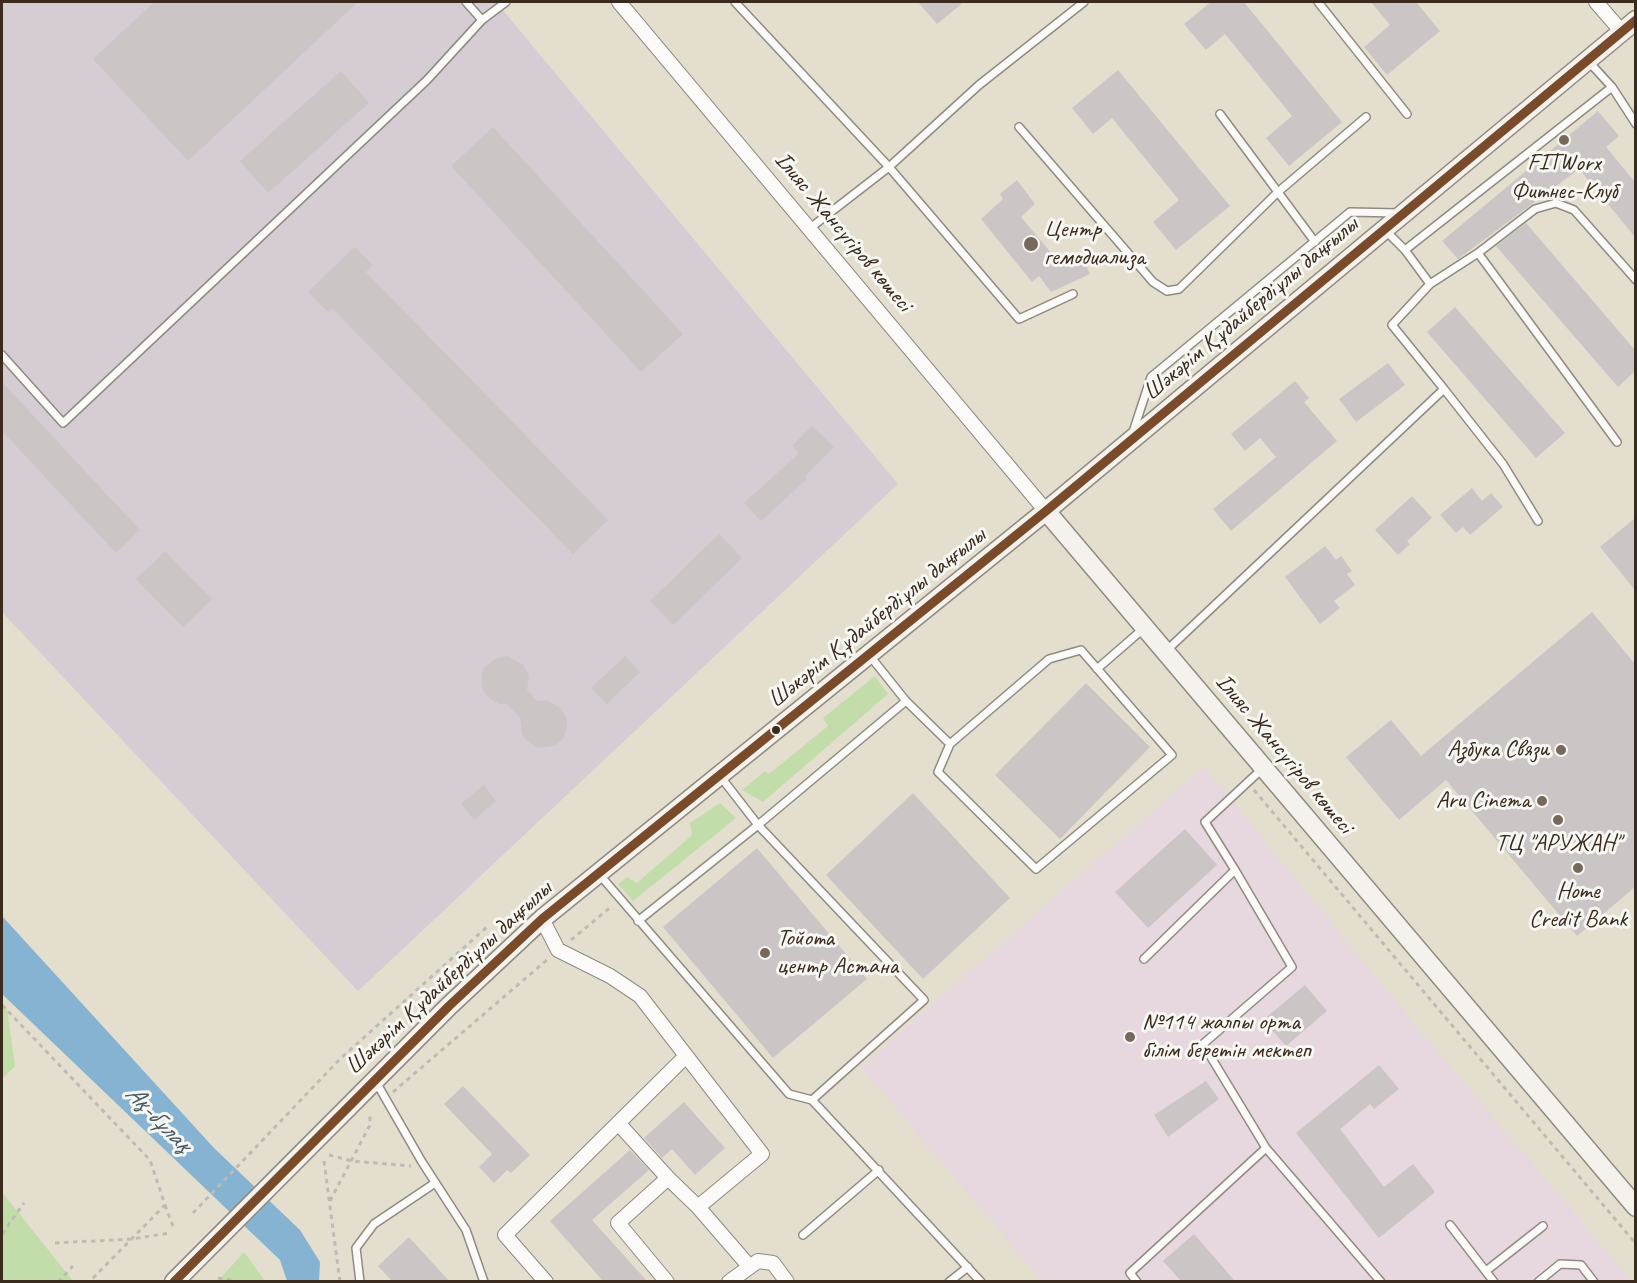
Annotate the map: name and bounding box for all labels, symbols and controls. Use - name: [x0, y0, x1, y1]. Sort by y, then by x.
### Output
- marker: FITWorx Фитнес-Клуб: [1557, 133, 1571, 147]
- street label: Ілияс Жансүгіров көшесі: [768, 146, 918, 318]
- place label: FITWorx Фитнес-Клуб: [1511, 150, 1617, 206]
- street label: Шәкәрім Құдайбердіұлы даңғылы: [1138, 211, 1364, 407]
- place label: Центр гемодиализа: [1044, 216, 1145, 272]
- marker: Центр гемодиализа: [1022, 235, 1040, 253]
- street label: Шәкәрім Құдайбердіұлы даңғылы: [762, 521, 992, 715]
- street label: Ілияс Жансүгіров көшесі: [1209, 668, 1359, 840]
- unlabelled marker: [770, 724, 782, 736]
- place label: Азбука Связи: [1447, 736, 1549, 764]
- marker: Азбука Связи: [1554, 743, 1568, 757]
- place label: Aru Cinema: [1436, 787, 1530, 815]
- marker: Aru Cinema: [1535, 794, 1549, 808]
- marker: ТЦ "АРУЖАН": [1551, 813, 1565, 827]
- place label: ТЦ "АРУЖАН": [1496, 830, 1620, 858]
- marker: Home Credit Bank: [1571, 861, 1585, 875]
- street label: Шәкәрім Құдайбердіұлы даңғылы: [340, 875, 558, 1081]
- place label: Home Credit Bank: [1529, 878, 1627, 934]
- place label: Тойота центр Астана: [777, 925, 898, 981]
- marker: Тойота центр Астана: [758, 946, 772, 960]
- place label: №114 жалпы орта білім беретін мектеп: [1142, 1009, 1311, 1065]
- marker: №114 жалпы орта білім беретін мектеп: [1123, 1030, 1137, 1044]
- water label: Ақ-бұлақ: [118, 1079, 198, 1159]

